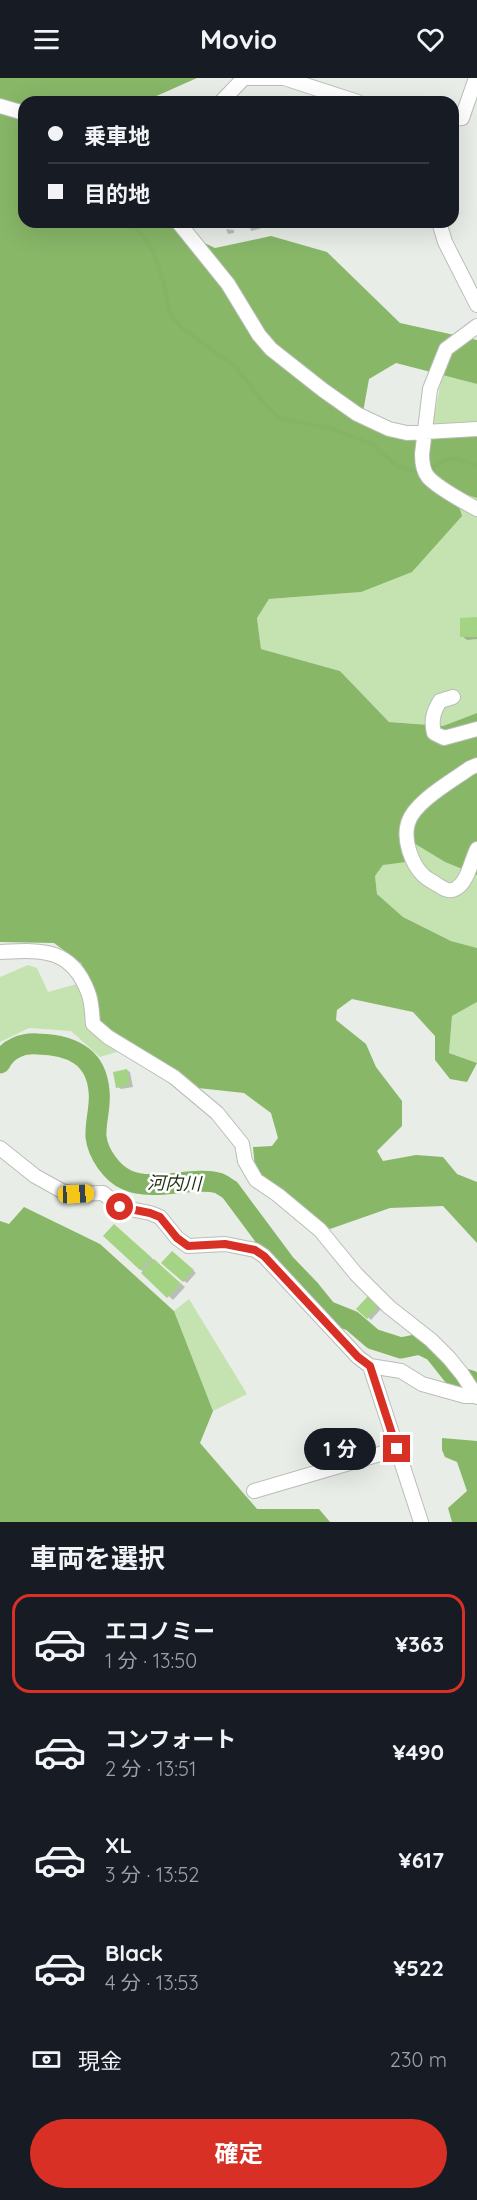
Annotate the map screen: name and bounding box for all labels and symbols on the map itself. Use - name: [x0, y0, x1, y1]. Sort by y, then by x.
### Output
- water label: 河内川: [147, 1171, 203, 1195]
- car: [58, 1184, 94, 1204]
- route start: [106, 1193, 133, 1220]
- callout: 1 分: [304, 1428, 376, 1470]
- route end: [383, 1435, 410, 1462]

